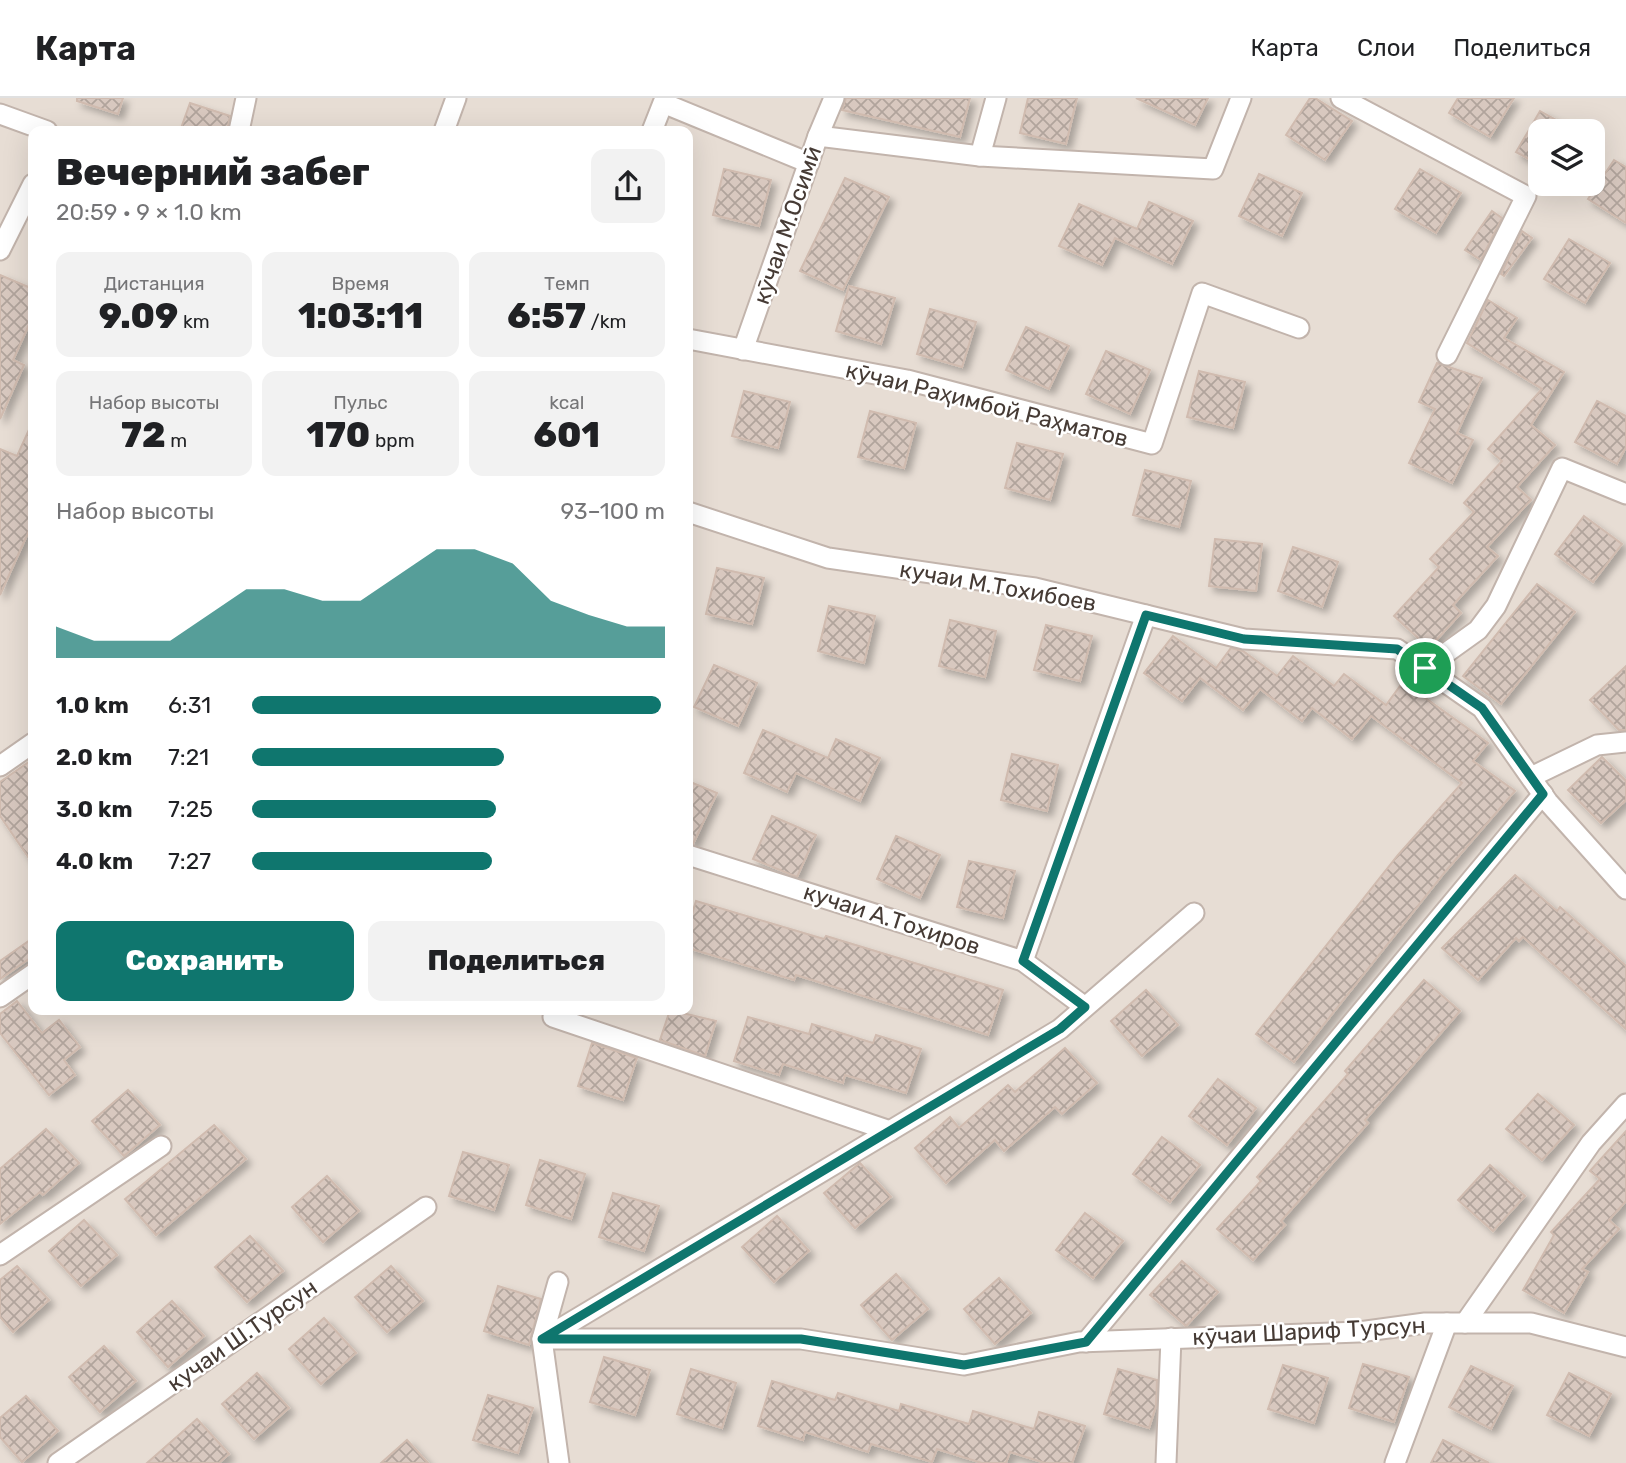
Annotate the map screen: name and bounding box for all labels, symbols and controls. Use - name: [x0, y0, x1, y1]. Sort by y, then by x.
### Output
- text: Карта: [35, 29, 136, 68]
- text: Карта: [1250, 34, 1319, 62]
- text: Слои: [1357, 34, 1415, 62]
- text: Поделиться: [1453, 34, 1591, 62]
- map controls: [1528, 119, 1605, 196]
- button: layers: [1528, 119, 1605, 196]
- street label: кӯчаи М.Осимӣ: [747, 142, 827, 308]
- text: Вечерний забег: [56, 149, 370, 195]
- button: share: [591, 149, 665, 223]
- text: 20:59 · 9 × 1.0 km: [56, 198, 242, 226]
- text: Дистанция: [104, 272, 205, 295]
- text: Время: [332, 272, 389, 295]
- text: Темп: [544, 272, 590, 295]
- text: 9.09: [99, 295, 178, 337]
- text: 1:03:11: [298, 295, 423, 337]
- text: 6:57: [507, 295, 586, 337]
- text: km: [178, 310, 210, 333]
- text: /km: [586, 310, 626, 333]
- street label: кӯчаи Раҳимбой Раҳматов: [843, 355, 1131, 453]
- text: Набор высоты: [89, 391, 220, 414]
- text: Пульс: [333, 391, 388, 414]
- text: kcal: [549, 391, 584, 414]
- text: 72: [121, 414, 166, 456]
- text: 170: [306, 414, 370, 456]
- text: 601: [534, 414, 600, 456]
- text: m: [166, 429, 187, 452]
- text: bpm: [370, 429, 415, 452]
- text: Набор высоты: [56, 497, 214, 525]
- text: 93–100 m: [560, 497, 665, 525]
- street label: кучаи М.Тохибоев: [898, 555, 1098, 617]
- pin: [1395, 638, 1455, 698]
- icon: arrive: [1406, 649, 1444, 687]
- text: 1.0 km: [56, 691, 129, 719]
- text: 6:31: [168, 691, 211, 719]
- text: 2.0 km: [56, 743, 132, 771]
- text: 7:21: [168, 743, 209, 771]
- text: 3.0 km: [56, 795, 133, 823]
- text: 7:25: [168, 795, 213, 823]
- text: 4.0 km: [56, 847, 133, 875]
- text: 7:27: [168, 847, 211, 875]
- street label: кучаи А.Тохиров: [800, 877, 984, 961]
- button: Сохранить: [56, 921, 354, 1001]
- button: Поделиться: [368, 921, 665, 1001]
- street label: кучаи Ш.Турсун: [162, 1273, 322, 1397]
- street label: кӯчаи Шариф Турсун: [1192, 1311, 1426, 1351]

